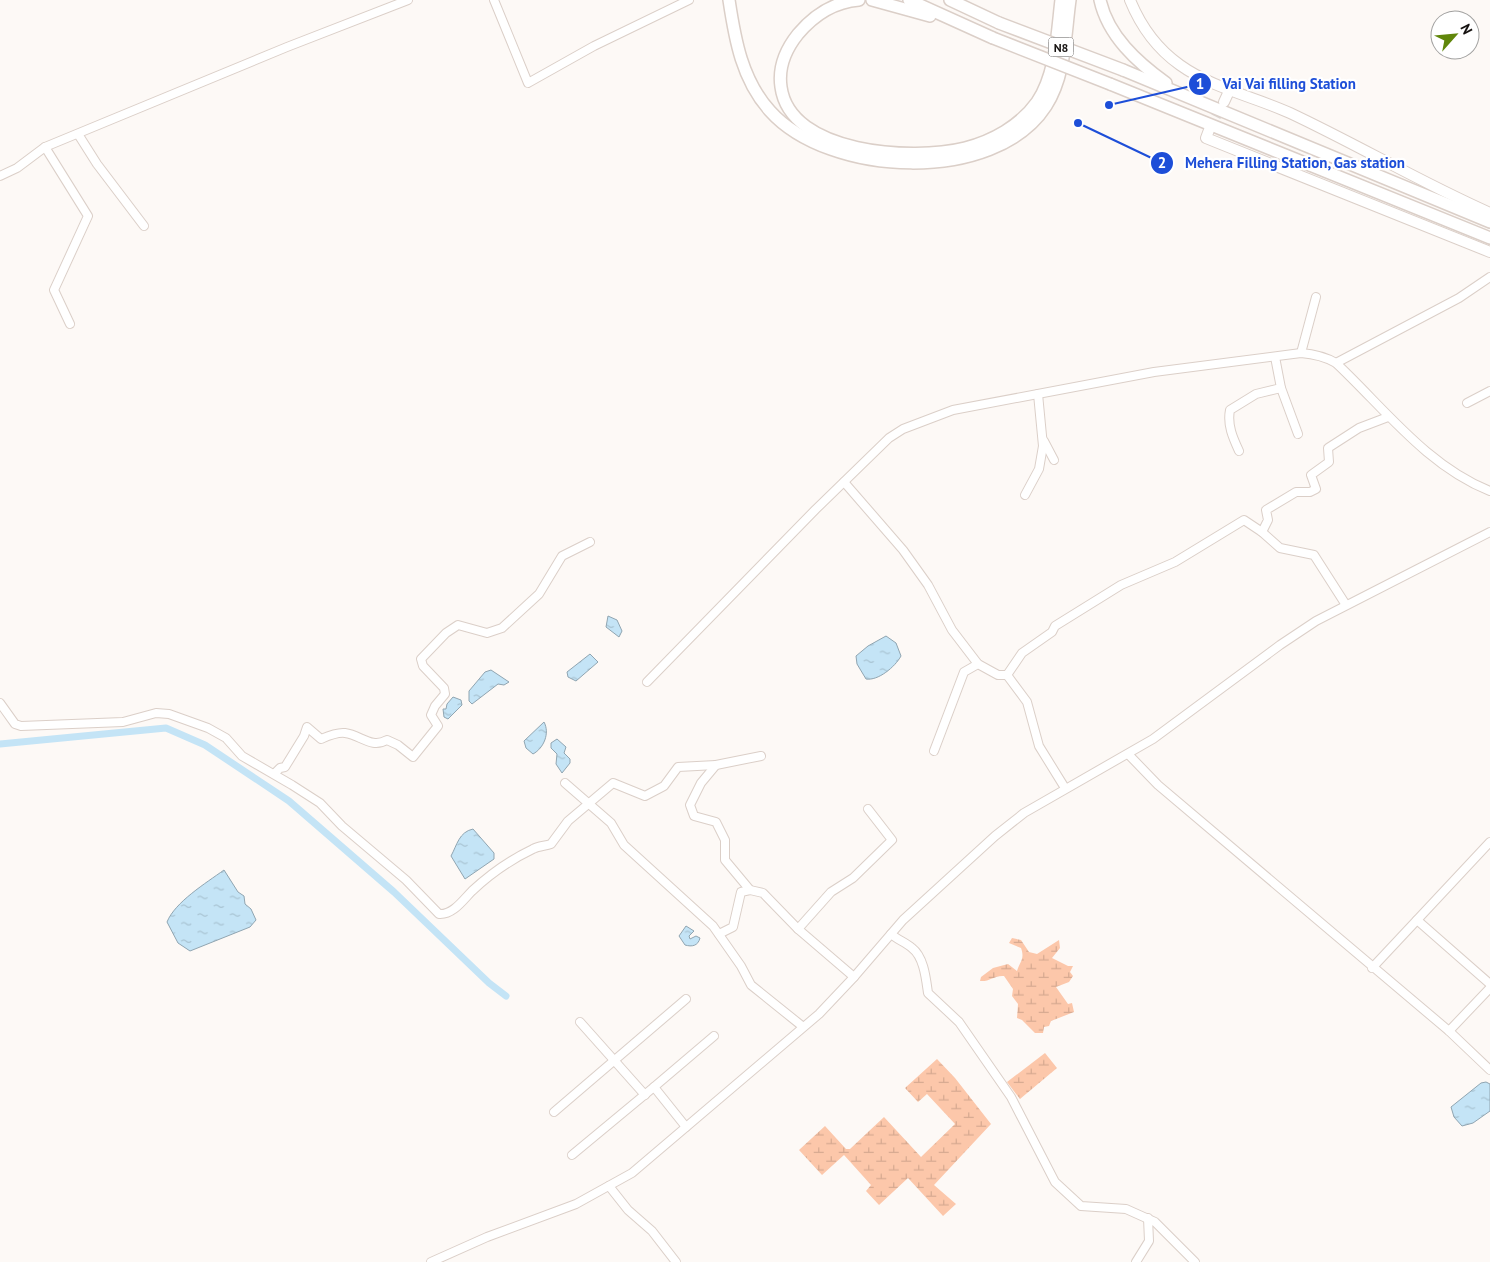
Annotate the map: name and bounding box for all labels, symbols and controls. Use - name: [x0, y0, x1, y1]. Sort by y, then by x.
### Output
- north arrow: [1430, 10, 1480, 60]
- text: N: [1456, 21, 1477, 37]
- road number: N8: [1048, 38, 1074, 56]
- callout: Vai Vai filling Station: [1187, 69, 1367, 99]
- text: 1: [1196, 74, 1204, 93]
- text: Vai Vai filling Station: [1221, 74, 1356, 93]
- callout: Mehera Filling Station, Gas station: [1150, 148, 1416, 178]
- text: 2: [1158, 153, 1166, 172]
- text: Mehera Filling Station, Gas station: [1185, 153, 1405, 172]

